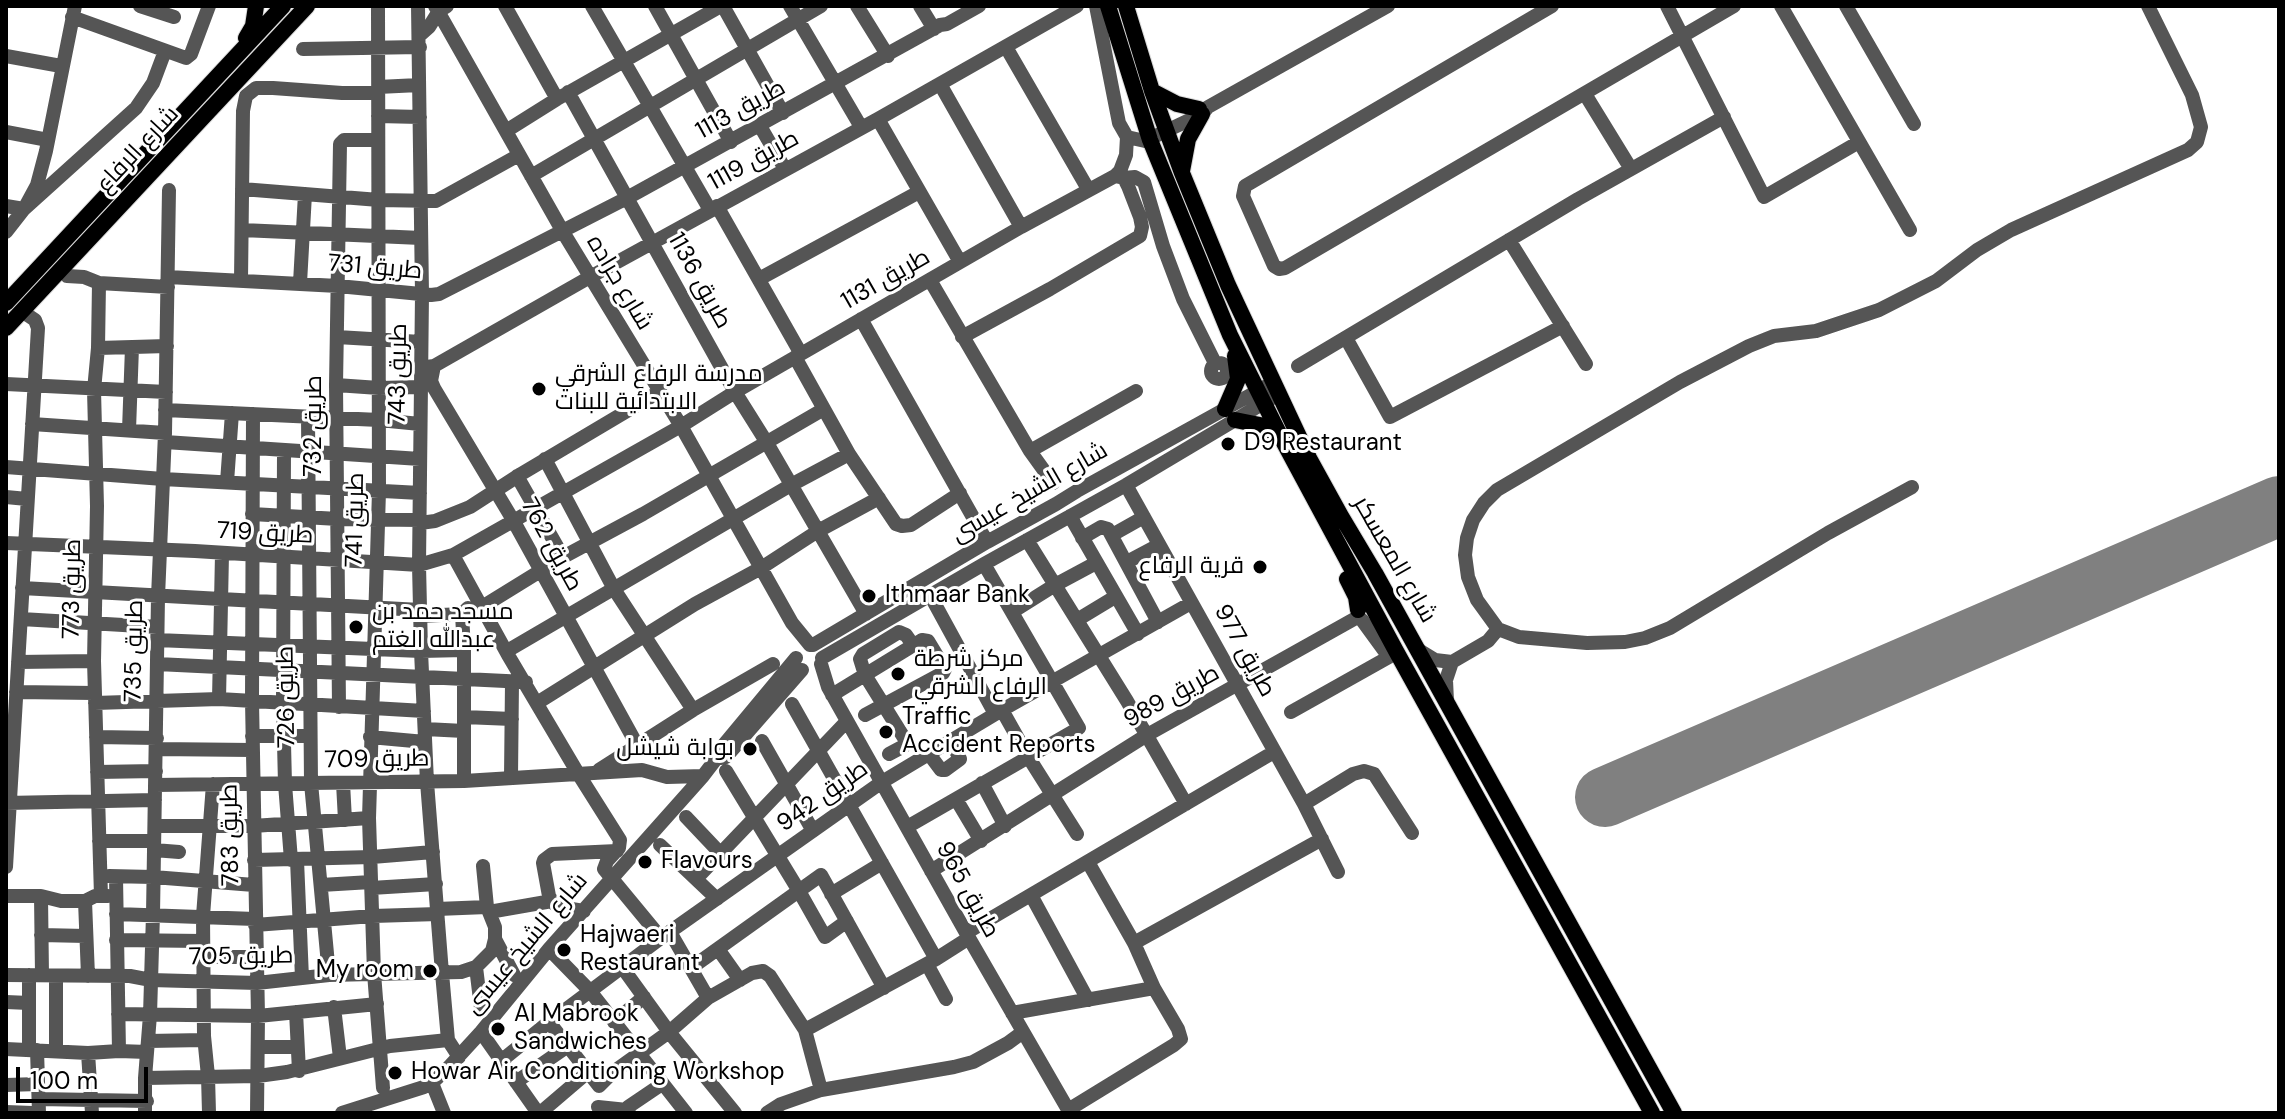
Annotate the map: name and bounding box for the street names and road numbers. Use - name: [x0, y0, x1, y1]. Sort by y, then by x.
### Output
- street label: طريق 1113: [691, 74, 791, 146]
- street label: شارع الرفاع: [91, 101, 185, 199]
- street label: طريق 1119: [704, 124, 804, 198]
- street label: طريق 1136: [661, 228, 737, 334]
- street label: شارع جراده: [579, 230, 659, 336]
- street label: طريق 1131: [837, 243, 935, 317]
- street label: طريق 731: [327, 250, 423, 286]
- street label: طريق 743: [384, 323, 414, 425]
- street label: طريق 732: [301, 375, 329, 477]
- street label: شارع الشيخ عيسى: [947, 437, 1113, 549]
- street label: طريق 741: [341, 472, 371, 568]
- street label: شارع المعسكر: [1346, 492, 1442, 628]
- street label: طريق 762: [514, 494, 588, 596]
- street label: طريق 719: [216, 517, 314, 551]
- street label: طريق 773: [58, 539, 88, 639]
- street label: طريق 735: [120, 600, 150, 702]
- street label: طريق 977: [1207, 600, 1281, 702]
- street label: طريق 726: [272, 646, 302, 748]
- street label: طريق 989: [1119, 659, 1225, 735]
- street label: طريق 709: [324, 745, 430, 775]
- street label: طريق 942: [772, 755, 874, 839]
- street label: طريق 783: [216, 784, 246, 886]
- street label: طريق 965: [929, 837, 1005, 943]
- street label: شارع الشيخ عيسى: [459, 867, 595, 1021]
- street label: طريق 705: [188, 942, 294, 972]

